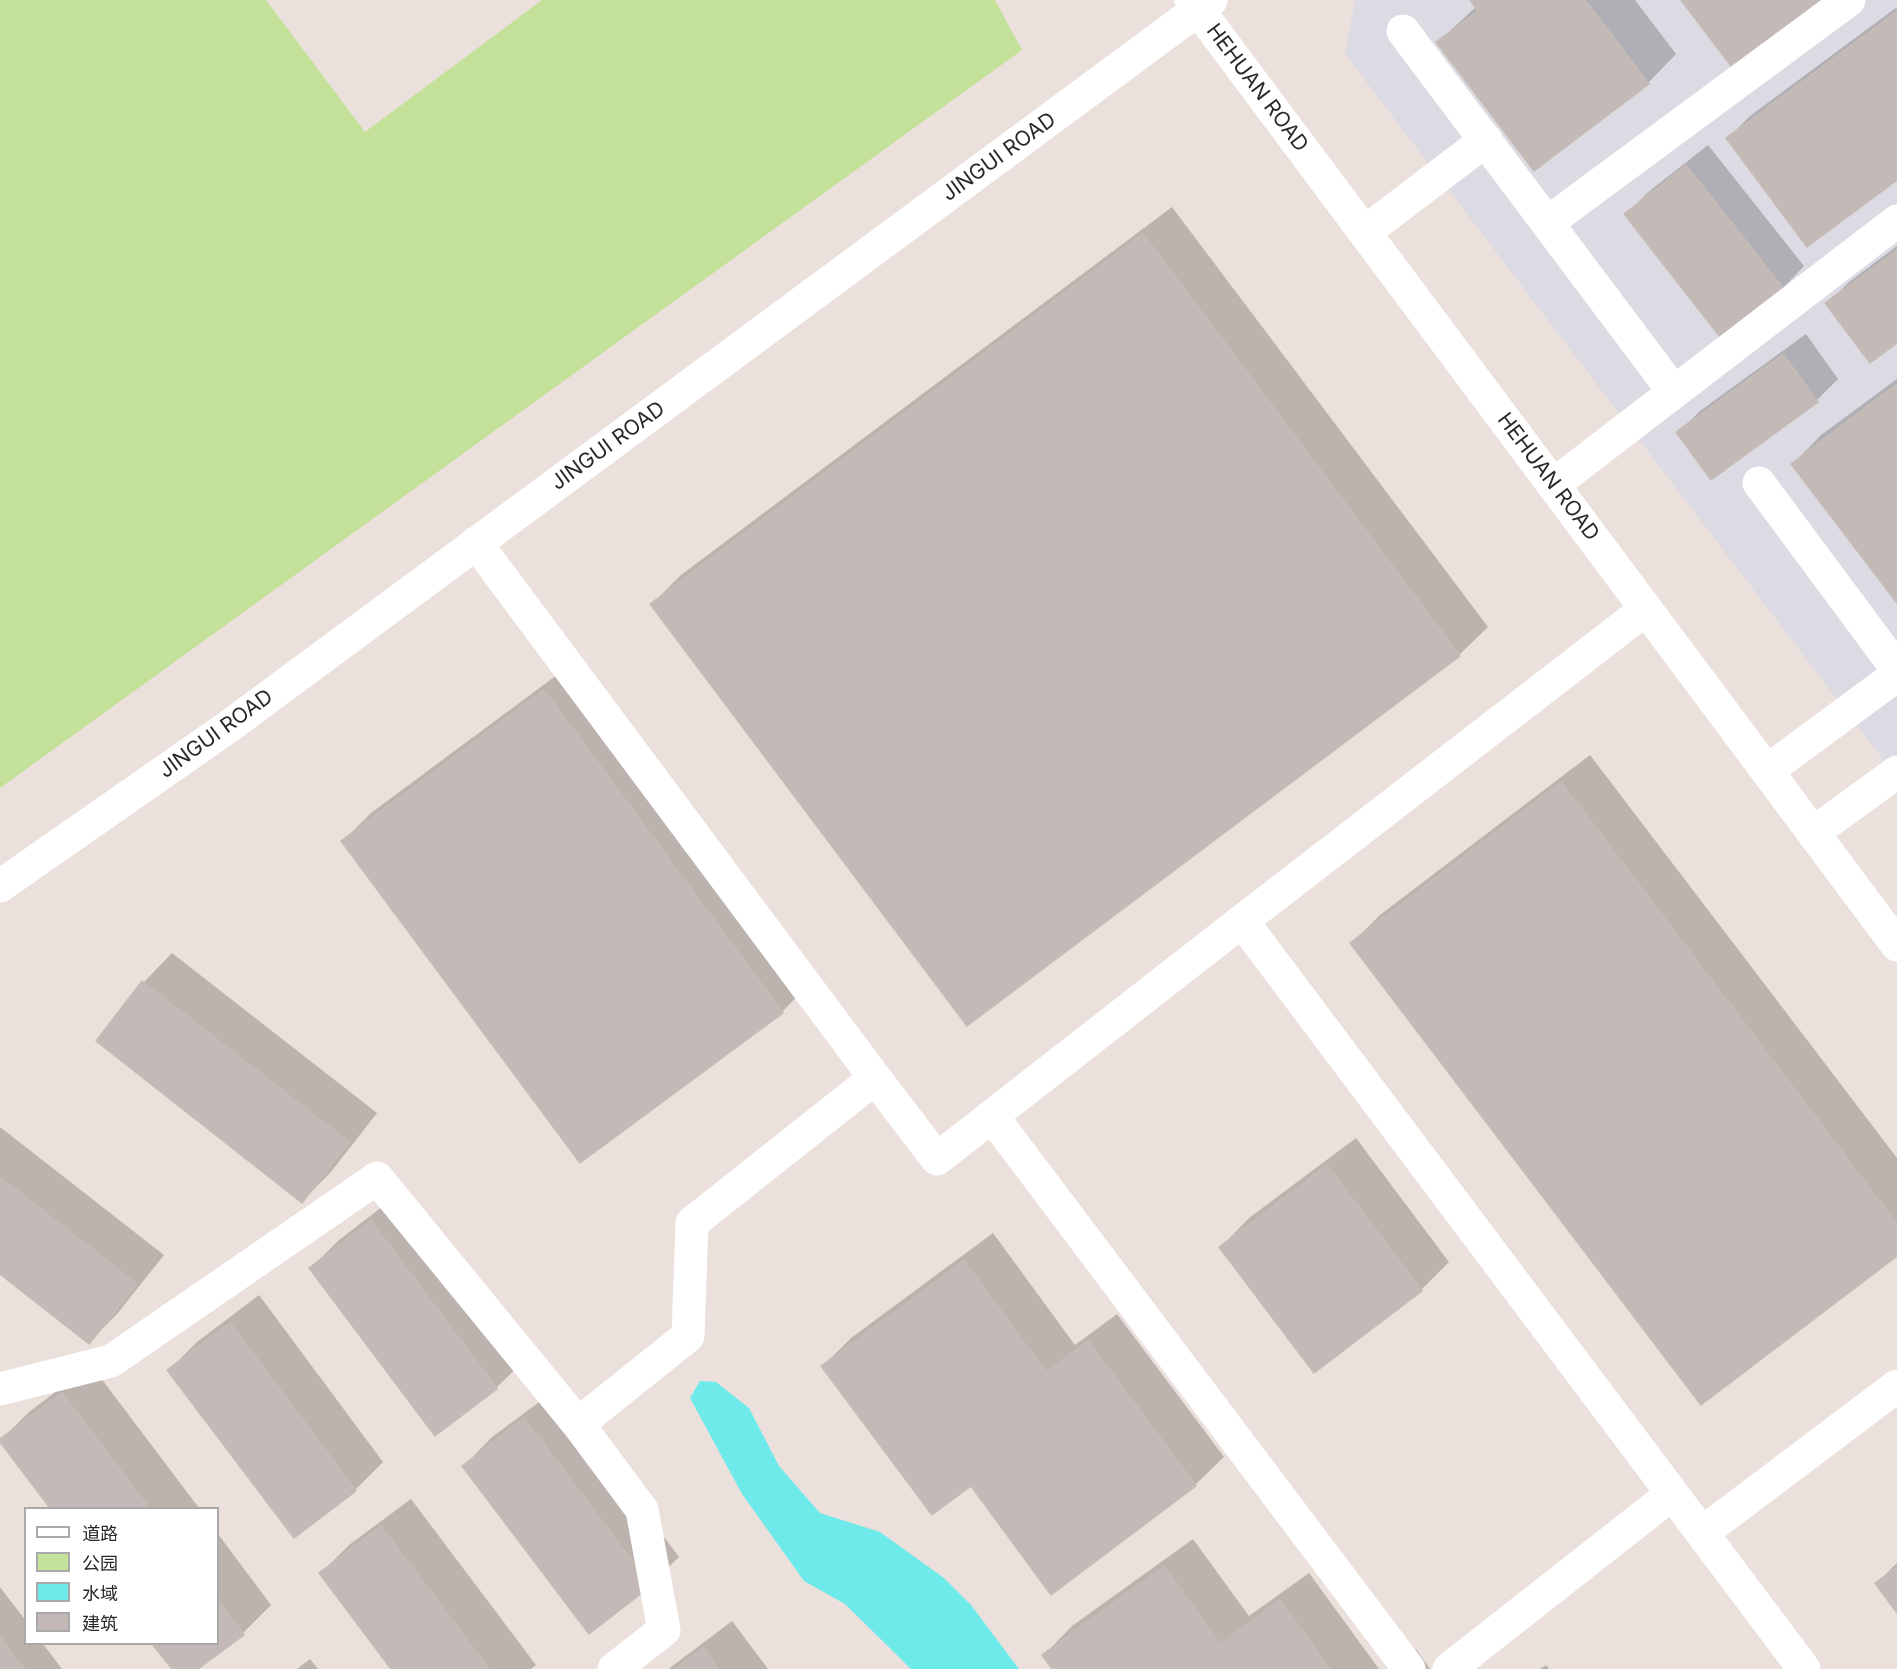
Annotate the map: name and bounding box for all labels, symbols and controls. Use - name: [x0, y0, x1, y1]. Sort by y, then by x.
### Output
- street label: HEHUAN ROAD: [1201, 19, 1313, 157]
- street label: JINGUI ROAD: [937, 107, 1061, 207]
- street label: JINGUI ROAD: [546, 396, 670, 496]
- street label: HEHUAN ROAD: [1492, 408, 1604, 546]
- street label: JINGUI ROAD: [154, 684, 278, 784]
- legend: [24, 1507, 219, 1645]
- text: 道路: [82, 1523, 118, 1544]
- text: 公园: [82, 1553, 118, 1574]
- text: 水域: [82, 1583, 118, 1604]
- text: 建筑: [82, 1613, 118, 1634]

